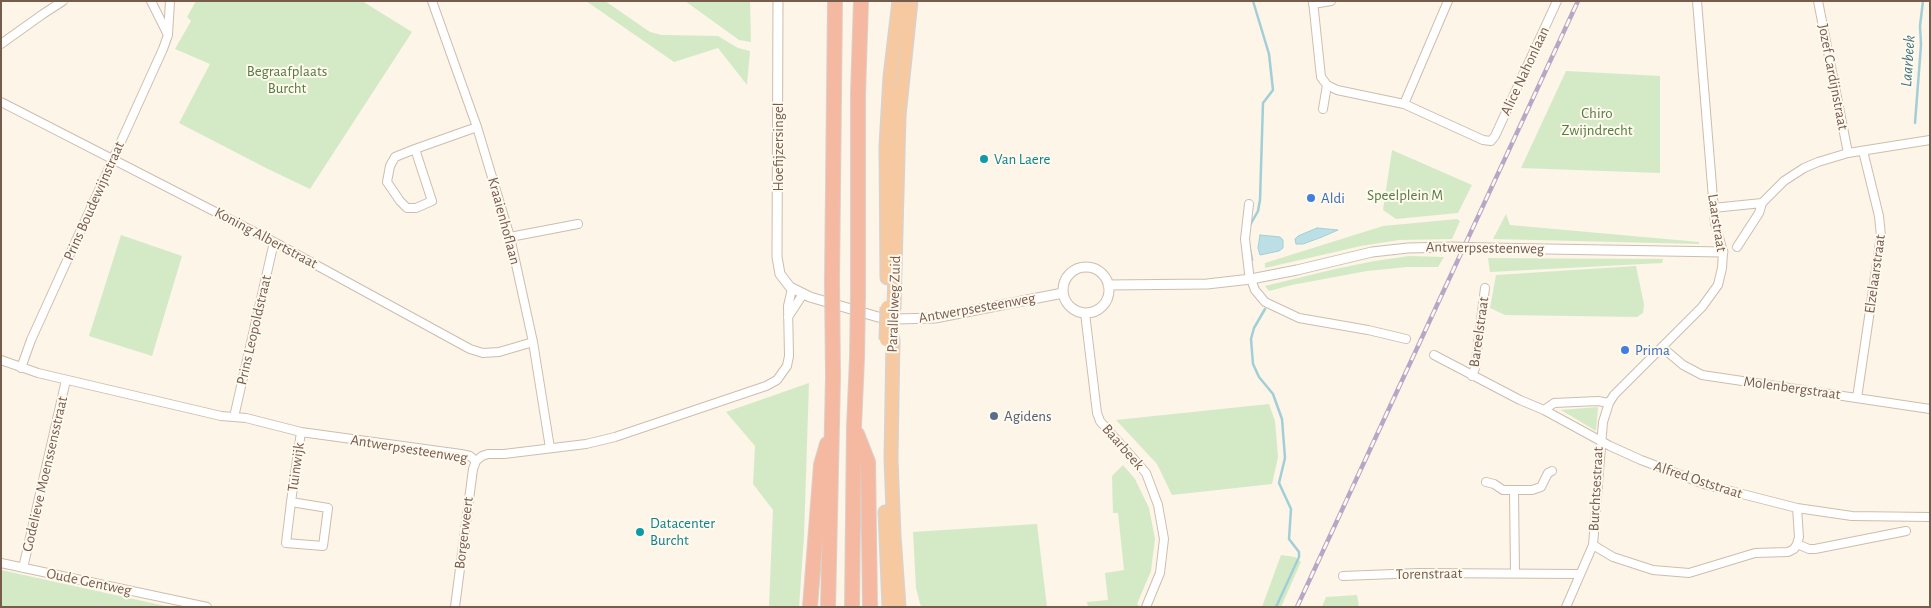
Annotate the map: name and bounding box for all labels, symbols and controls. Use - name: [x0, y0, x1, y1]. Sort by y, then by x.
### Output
- street label: Jozef Cardijnstraat: [1814, 22, 1852, 132]
- street label: Alice Nahonlaan: [1497, 24, 1553, 118]
- water label: Laarbeek: [1897, 34, 1919, 88]
- park label: Begraafplaats Burcht: [247, 62, 327, 97]
- street label: Hoefijzersingel: [769, 102, 787, 192]
- park label: Chiro Zwijndrecht: [1562, 104, 1632, 139]
- street label: Prins Boudewijnstraat: [60, 139, 128, 263]
- place label: Van Laere: [994, 150, 1050, 168]
- marker: Van Laere: [978, 153, 990, 165]
- street label: Kraaienhoflaan: [484, 175, 524, 267]
- park label: Speelplein M: [1367, 186, 1443, 204]
- place label: Aldi: [1321, 189, 1345, 207]
- marker: Aldi: [1305, 192, 1317, 204]
- street label: Laarstraat: [1704, 193, 1730, 253]
- street label: Koning Albertstraat: [211, 203, 321, 273]
- street label: Elzelaarstraat: [1861, 233, 1889, 315]
- street label: Antwerpsesteenweg: [1426, 238, 1544, 258]
- street label: Parallelweg Zuid: [883, 255, 905, 353]
- street label: Prins Leopoldstraat: [233, 273, 275, 387]
- street label: Antwerpsesteenweg: [917, 289, 1037, 327]
- street label: Bareelstraat: [1465, 296, 1493, 368]
- place label: Prima: [1635, 341, 1670, 359]
- marker: Prima: [1619, 344, 1631, 356]
- street label: Molenbergstraat: [1742, 372, 1842, 404]
- street label: Godelieve Moenssensstraat: [18, 394, 72, 554]
- place label: Agidens: [1004, 407, 1052, 425]
- marker: Agidens: [988, 410, 1000, 422]
- street label: Baarbeek: [1098, 420, 1148, 474]
- street label: Antwerpsesteenweg: [349, 431, 469, 467]
- street label: Tuinwijk: [284, 441, 308, 493]
- street label: Burchtsestraat: [1585, 446, 1607, 532]
- street label: Alfred Oststraat: [1651, 457, 1745, 503]
- street label: Borgerweert: [451, 496, 477, 570]
- place label: Datacenter Burcht: [650, 514, 715, 549]
- marker: Datacenter Burcht: [634, 526, 646, 538]
- street label: Oude Gentweg: [45, 564, 133, 600]
- street label: Torenstraat: [1395, 564, 1463, 584]

